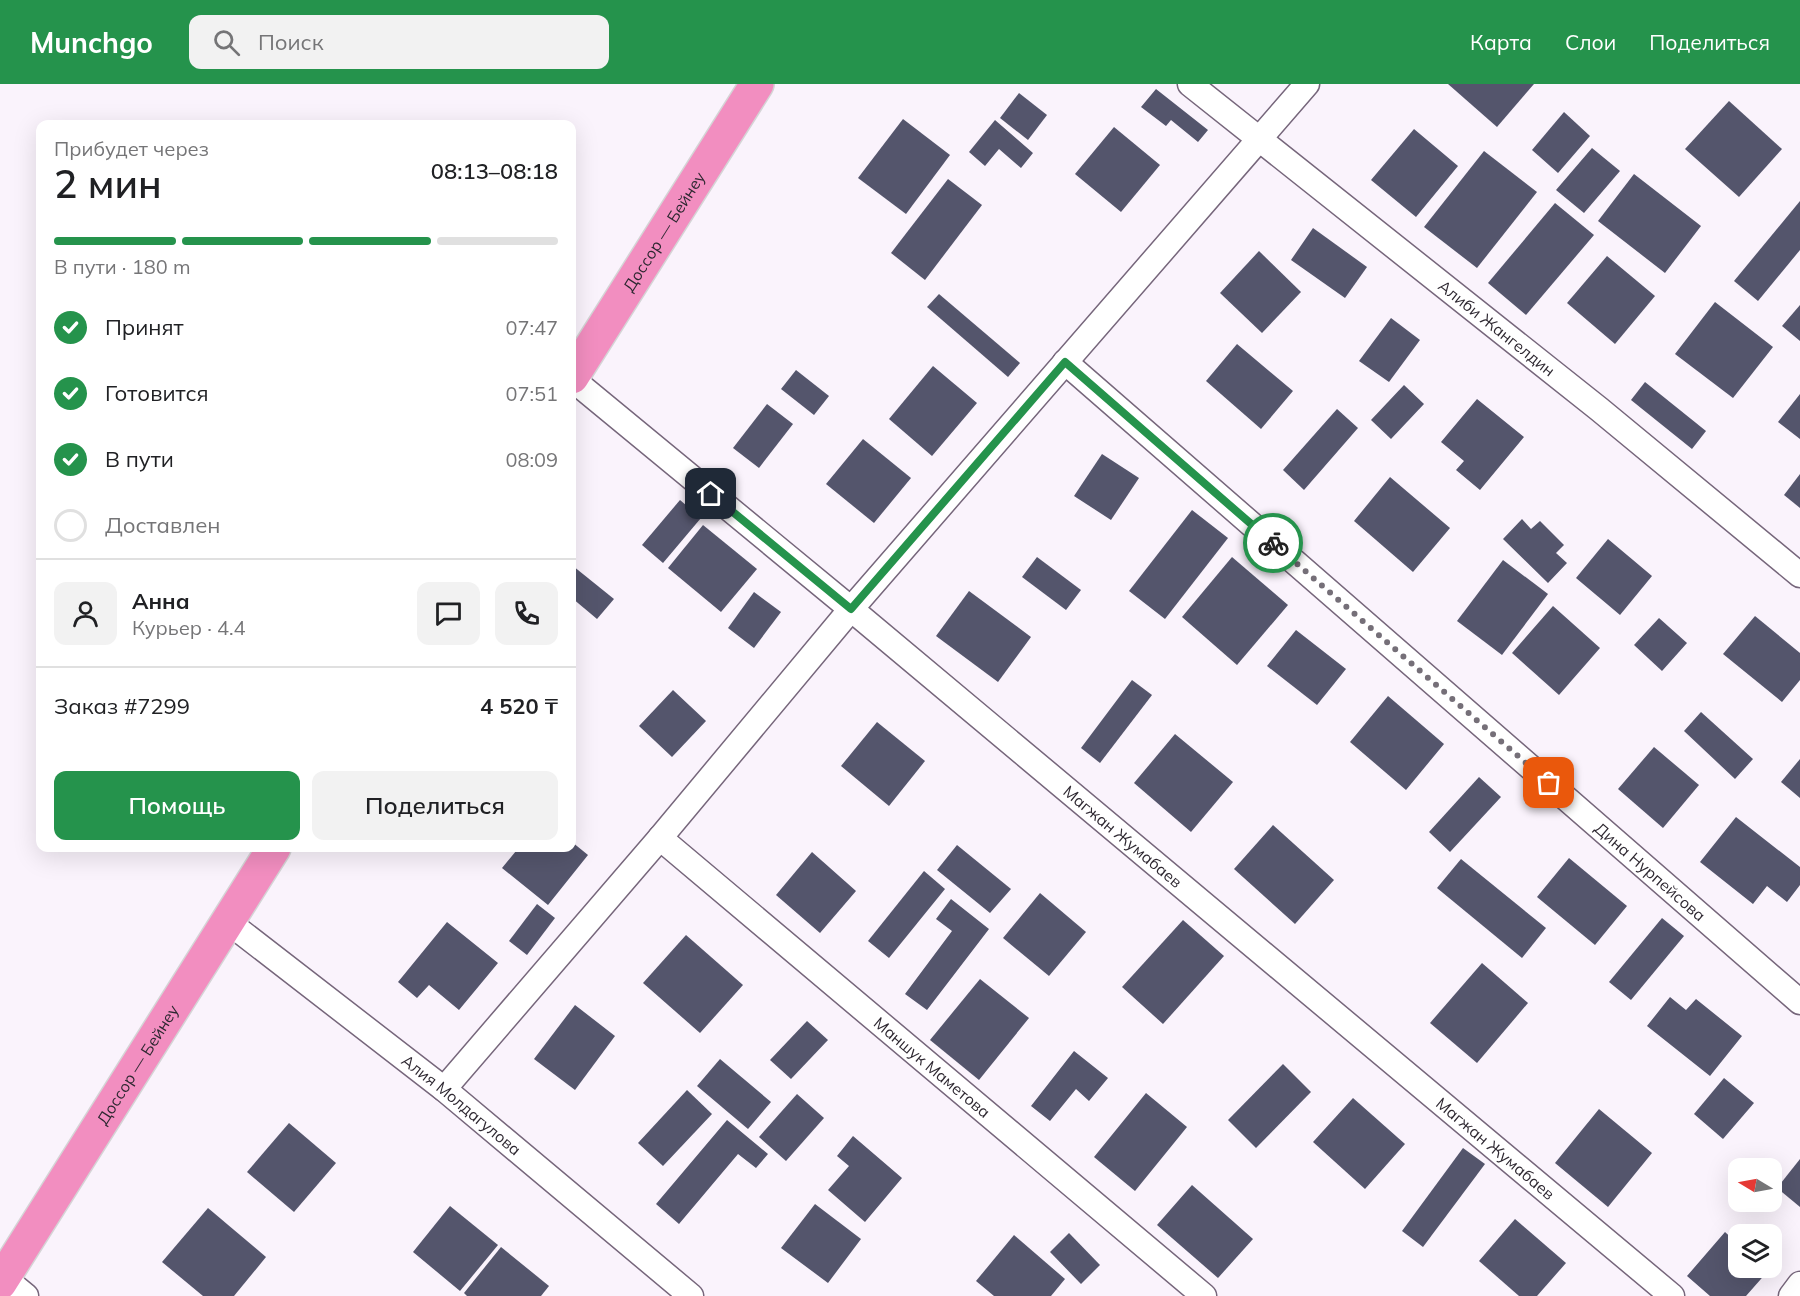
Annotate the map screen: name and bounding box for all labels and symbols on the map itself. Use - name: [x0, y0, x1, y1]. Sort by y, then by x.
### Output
- street label: Доссор — Бейнеу: [618, 168, 709, 295]
- street label: Алиби Жангелдин: [1435, 275, 1559, 380]
- pin: [685, 468, 736, 519]
- courier: [1243, 513, 1303, 573]
- pin: [1523, 757, 1574, 808]
- street label: Магжан Жумабаев: [1059, 781, 1186, 892]
- street label: Дина Нурпейсова: [1591, 818, 1710, 925]
- street label: Доссор — Бейнеу: [92, 1001, 183, 1128]
- street label: Маншук Маметова: [870, 1013, 995, 1122]
- street label: Алия Молдагулова: [398, 1050, 525, 1159]
- street label: Магжан Жумабаев: [1432, 1093, 1559, 1204]
- north arrow: [1728, 1158, 1782, 1212]

